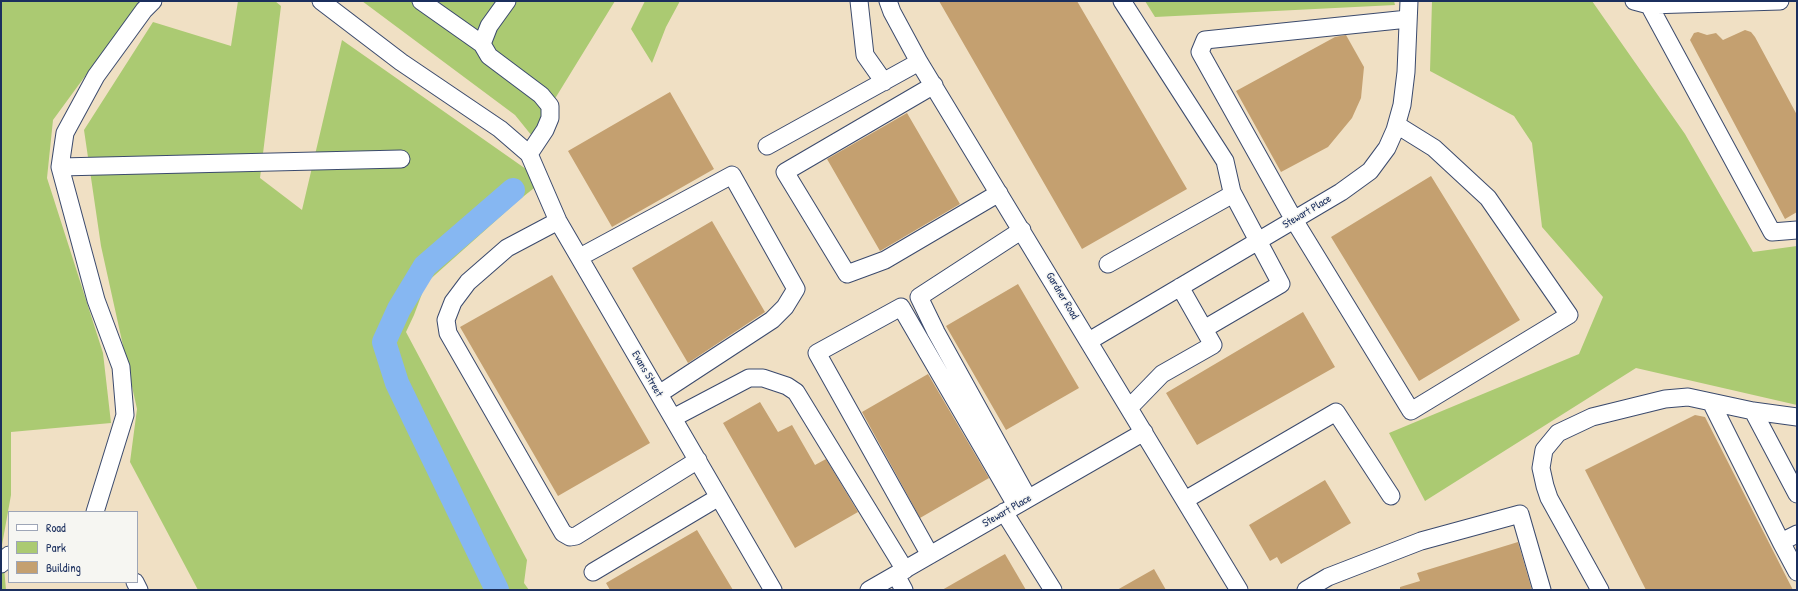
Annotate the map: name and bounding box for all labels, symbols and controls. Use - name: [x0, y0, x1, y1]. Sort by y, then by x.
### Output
- street label: Stewart Place: [1280, 192, 1334, 232]
- street label: Gardner Road: [1043, 270, 1081, 322]
- street label: Evans Street: [629, 349, 665, 399]
- street label: Stewart Place: [980, 492, 1034, 530]
- legend: [8, 511, 138, 583]
- text: Road: [46, 519, 66, 536]
- text: Park: [46, 539, 66, 556]
- text: Building: [46, 559, 81, 576]

